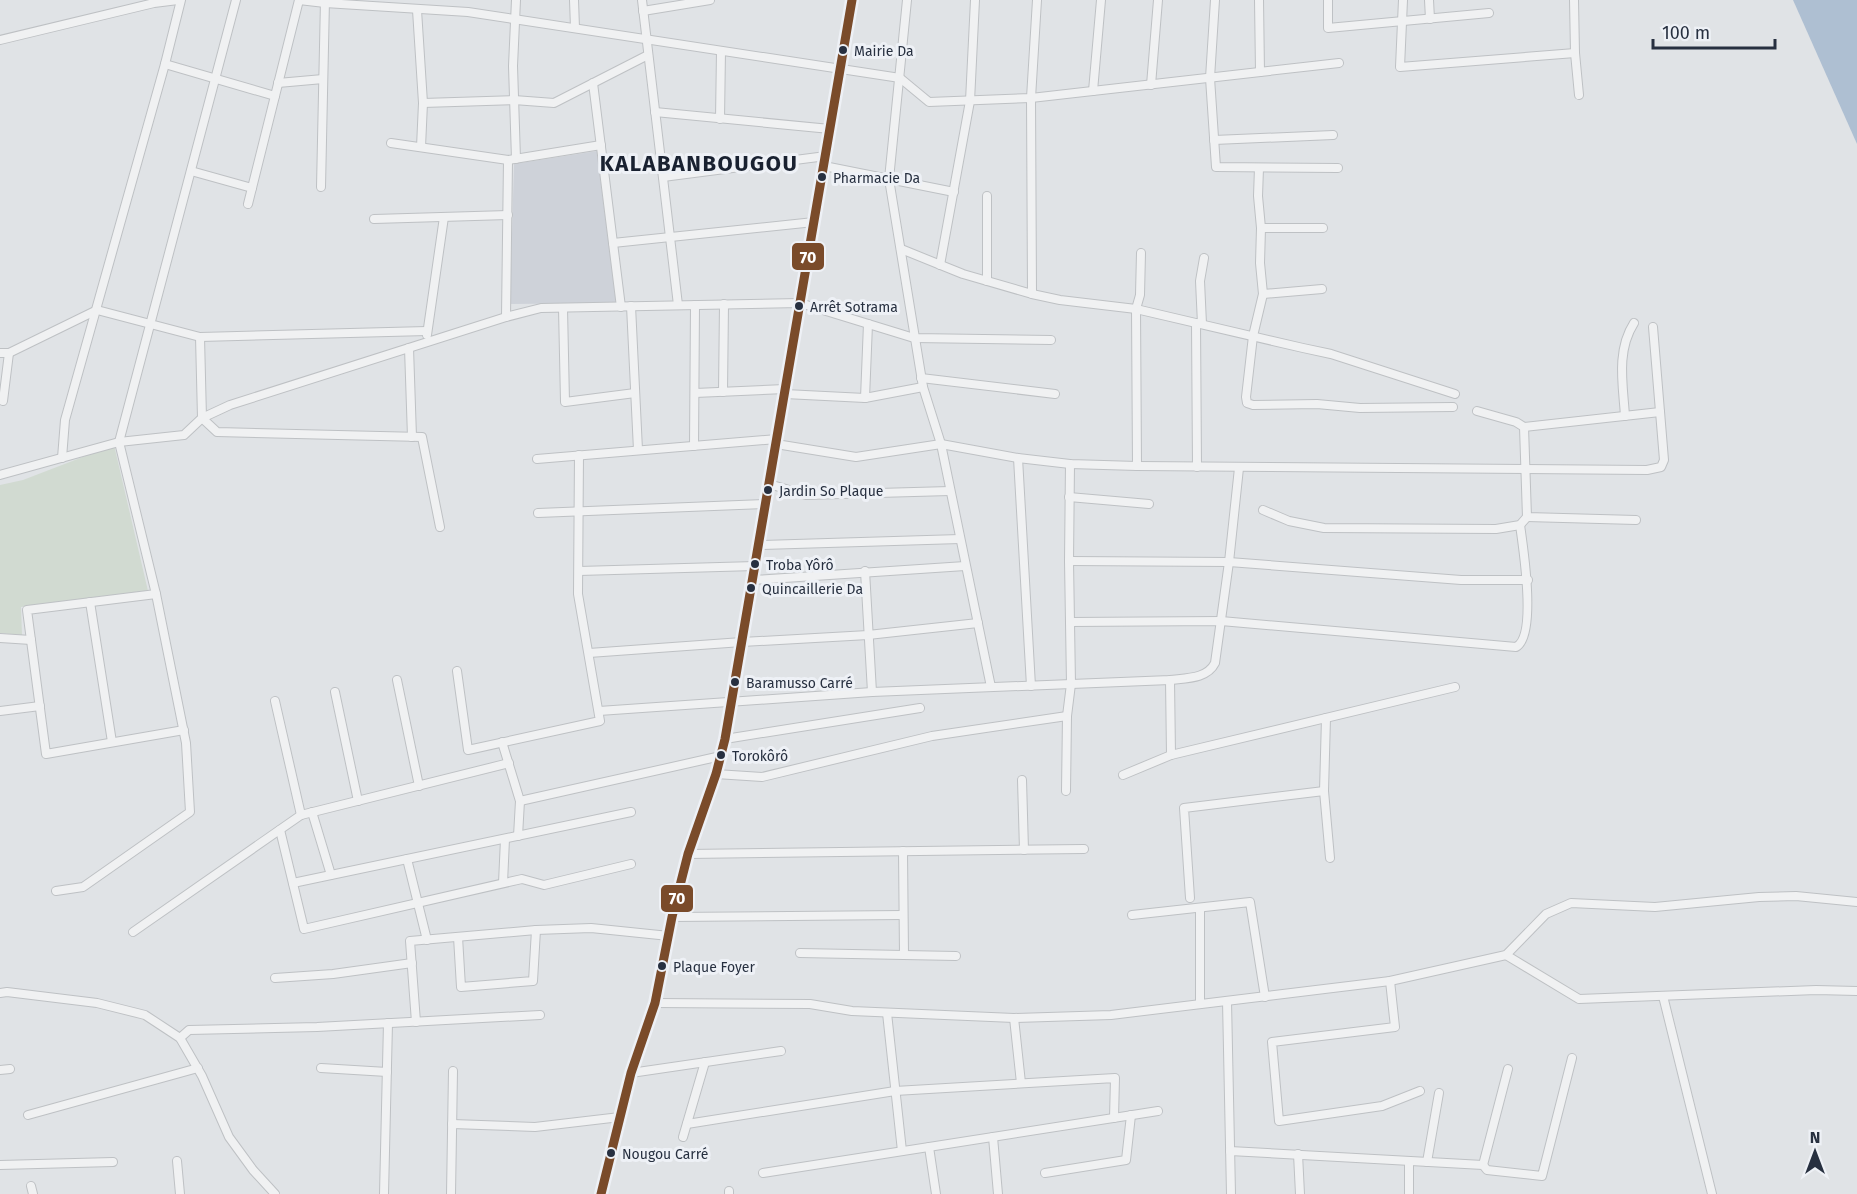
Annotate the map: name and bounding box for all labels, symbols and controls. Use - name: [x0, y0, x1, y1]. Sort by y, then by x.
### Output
- scale bar: [1653, 12, 1774, 50]
- text: 100 m: [1662, 22, 1710, 44]
- place label: Mairie Da: [854, 43, 914, 60]
- marker: Mairie Da: [837, 44, 849, 56]
- district label: KALABANBOUGOU: [600, 150, 798, 177]
- place label: Pharmacie Da: [833, 170, 920, 187]
- marker: Pharmacie Da: [816, 171, 828, 183]
- line badge: 70: [791, 242, 825, 271]
- text: 70: [800, 248, 816, 267]
- place label: Arrêt Sotrama: [810, 299, 898, 316]
- marker: Arrêt Sotrama: [793, 300, 805, 312]
- place label: Jardin So Plaque: [779, 483, 883, 500]
- marker: Jardin So Plaque: [762, 484, 774, 496]
- place label: Troba Yôrô: [766, 557, 834, 574]
- marker: Troba Yôrô: [749, 558, 761, 570]
- place label: Quincaillerie Da: [762, 581, 863, 598]
- marker: Quincaillerie Da: [745, 582, 757, 594]
- place label: Baramusso Carré: [746, 675, 853, 692]
- marker: Baramusso Carré: [729, 676, 741, 688]
- place label: Torokôrô: [732, 748, 788, 765]
- marker: Torokôrô: [715, 749, 727, 761]
- line badge: 70: [660, 884, 694, 913]
- text: 70: [669, 889, 685, 908]
- place label: Plaque Foyer: [673, 959, 755, 976]
- marker: Plaque Foyer: [656, 960, 668, 972]
- north arrow: [1785, 1122, 1845, 1182]
- text: N: [1810, 1128, 1820, 1147]
- place label: Nougou Carré: [622, 1146, 708, 1163]
- marker: Nougou Carré: [605, 1147, 617, 1159]

